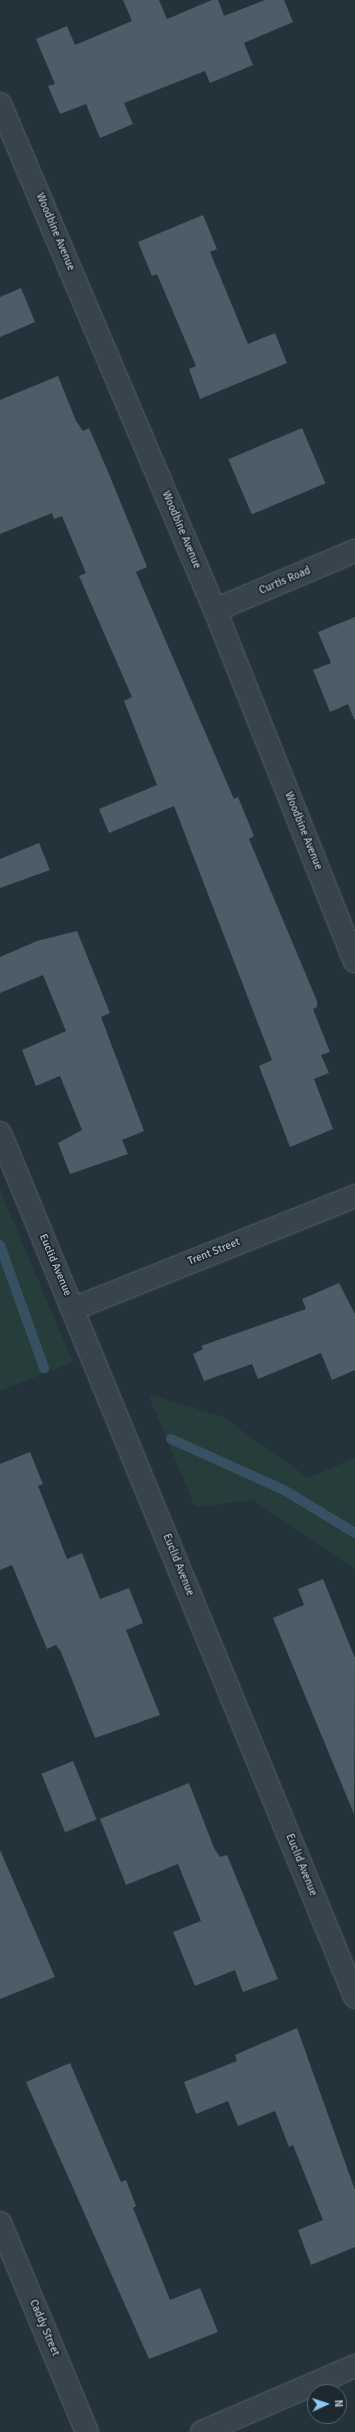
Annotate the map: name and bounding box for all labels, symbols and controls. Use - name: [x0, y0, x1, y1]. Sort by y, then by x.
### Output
- street label: Woodbine Avenue: [33, 191, 77, 273]
- street label: Woodbine Avenue: [159, 489, 203, 571]
- street label: Curtis Road: [257, 564, 313, 598]
- street label: Woodbine Avenue: [281, 790, 325, 872]
- street label: Euclid Avenue: [36, 1232, 74, 1298]
- street label: Trent Street: [186, 1236, 242, 1268]
- street label: Euclid Avenue: [160, 1532, 196, 1598]
- street label: Euclid Avenue: [283, 1832, 319, 1898]
- street label: Caddy Street: [26, 2298, 62, 2358]
- north arrow: [307, 2384, 347, 2424]
- text: N: [332, 2399, 345, 2408]

